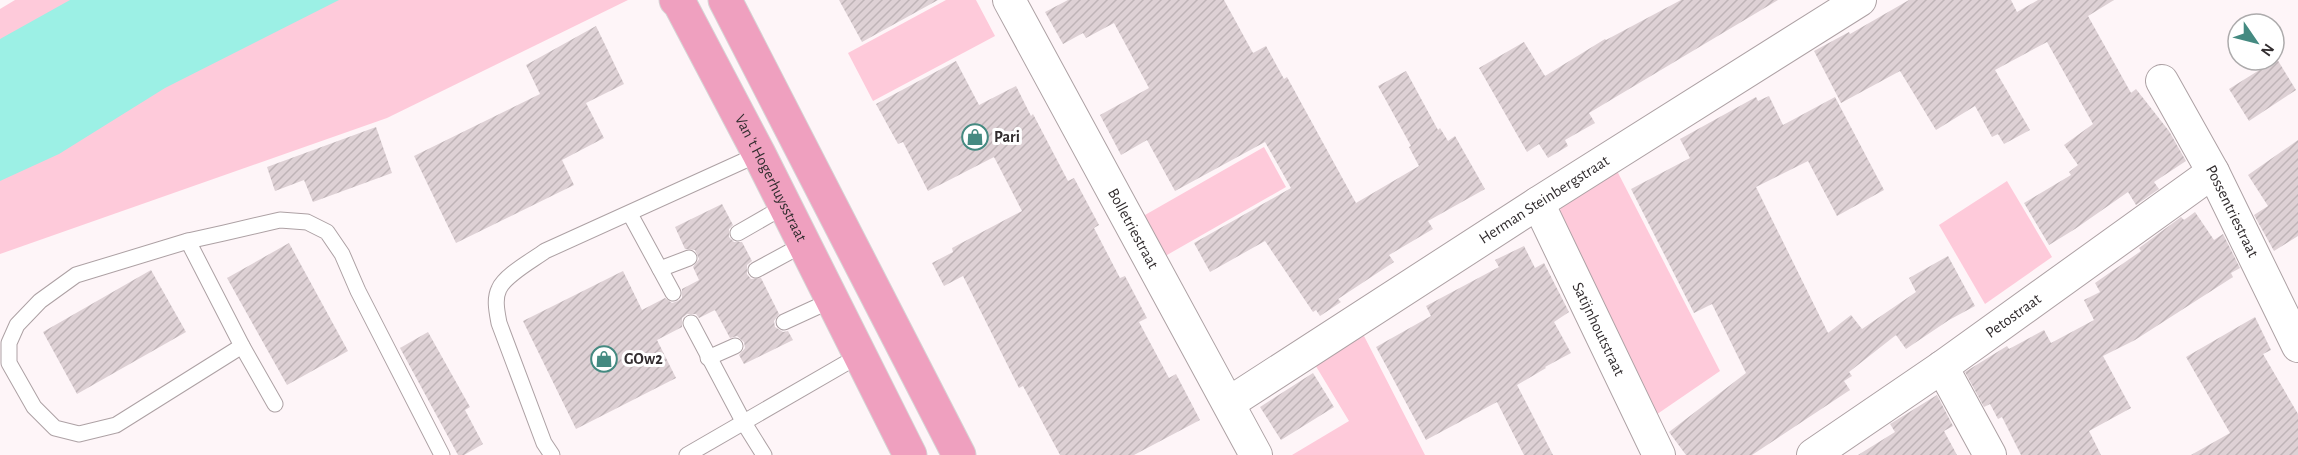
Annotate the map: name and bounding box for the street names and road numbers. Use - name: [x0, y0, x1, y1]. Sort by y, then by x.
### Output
- street label: Van 't Hogerhuysstraat: [732, 112, 810, 244]
- street label: Herman Steinbergstraat: [1476, 152, 1612, 247]
- street label: Possentriestraat: [2203, 162, 2261, 260]
- street label: Bolletriestraat: [1105, 186, 1161, 271]
- street label: Satijnhoutstraat: [1569, 280, 1628, 378]
- street label: Petostraat: [1983, 291, 2044, 341]

